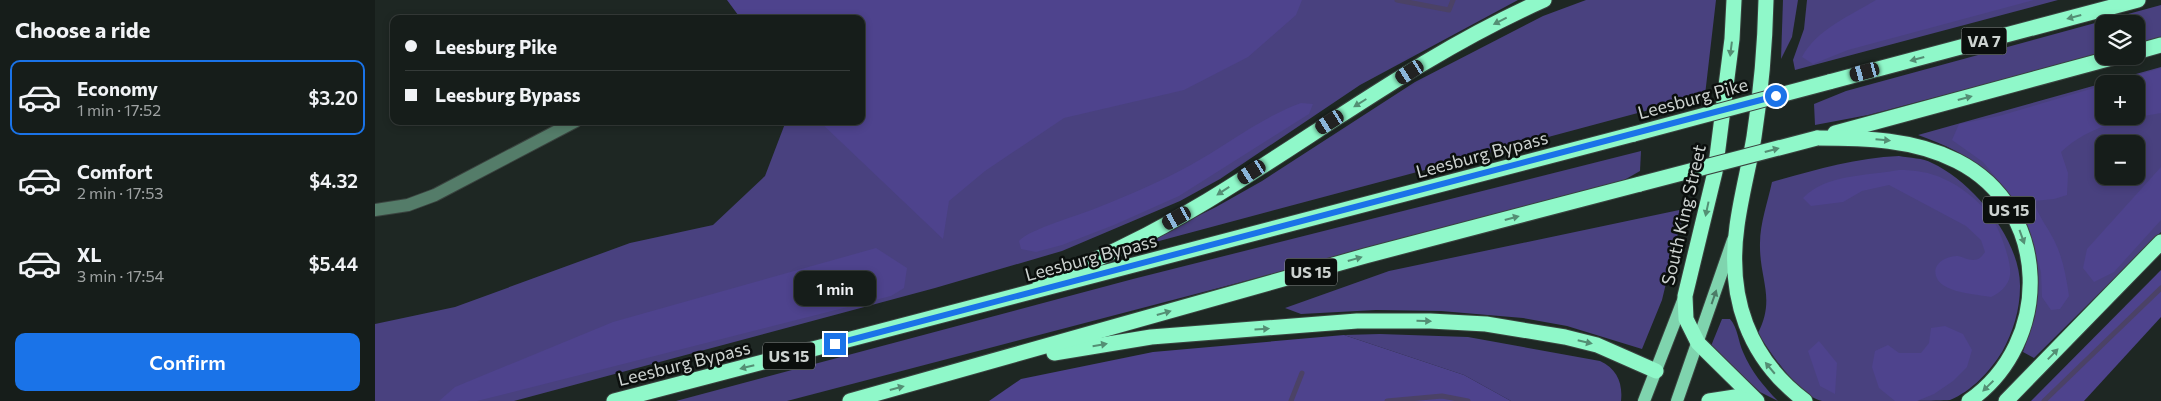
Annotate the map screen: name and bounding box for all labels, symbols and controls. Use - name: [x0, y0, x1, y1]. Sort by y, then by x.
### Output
- one-way arrow: [2067, 13, 2082, 21]
- map controls: [2095, 15, 2145, 185]
- button: layers: [2095, 15, 2145, 65]
- text: Choose a ride: [15, 16, 150, 43]
- one-way arrow: [1493, 17, 1507, 25]
- road number: VA 7: [1961, 27, 2007, 54]
- text: Leesburg Pike: [435, 35, 557, 58]
- one-way arrow: [1727, 41, 1735, 57]
- one-way arrow: [1910, 55, 1925, 63]
- car: [1393, 58, 1426, 86]
- car: [1848, 61, 1881, 83]
- street label: Leesburg Pike: [1635, 73, 1750, 123]
- icon: car: [17, 75, 62, 120]
- button: +: [2095, 75, 2145, 125]
- text: Economy: [77, 77, 158, 100]
- text: Leesburg Bypass: [435, 83, 581, 106]
- route start: [1765, 85, 1787, 107]
- text: $3.20: [308, 86, 358, 109]
- one-way arrow: [1958, 93, 1973, 101]
- one-way arrow: [1354, 98, 1367, 108]
- text: 1 min · 17:52: [77, 100, 161, 119]
- car: [1313, 108, 1346, 136]
- street label: Leesburg Bypass: [1413, 126, 1550, 182]
- button: −: [2095, 135, 2145, 185]
- one-way arrow: [1875, 137, 1891, 145]
- street label: South King Street: [1656, 142, 1710, 287]
- one-way arrow: [1764, 145, 1779, 153]
- icon: car: [17, 158, 62, 203]
- car: [1235, 158, 1268, 186]
- text: Comfort: [77, 160, 153, 183]
- text: $4.32: [309, 169, 358, 192]
- text: 2 min · 17:53: [77, 183, 163, 202]
- one-way arrow: [1217, 186, 1230, 195]
- road number: US 15: [1983, 196, 2035, 224]
- one-way arrow: [1702, 202, 1710, 218]
- car: [1160, 204, 1193, 232]
- one-way arrow: [1504, 214, 1519, 222]
- street label: Leesburg Bypass: [1022, 229, 1159, 285]
- one-way arrow: [2018, 230, 2026, 245]
- icon: car: [17, 241, 62, 286]
- text: XL: [77, 243, 102, 266]
- text: $5.44: [309, 252, 358, 275]
- one-way arrow: [1347, 255, 1362, 263]
- road number: US 15: [1285, 258, 1337, 286]
- text: 3 min · 17:54: [77, 266, 164, 285]
- callout: 1 min: [794, 272, 876, 306]
- text: 1 min: [816, 279, 854, 298]
- one-way arrow: [1710, 289, 1718, 304]
- one-way arrow: [1157, 308, 1172, 316]
- one-way arrow: [1416, 317, 1432, 325]
- one-way arrow: [1254, 325, 1270, 333]
- button: Confirm: [15, 333, 360, 391]
- route end: [824, 333, 846, 355]
- street label: Leesburg Bypass: [615, 336, 752, 390]
- one-way arrow: [1577, 338, 1592, 346]
- one-way arrow: [1093, 341, 1109, 349]
- road number: US 15: [763, 342, 815, 370]
- one-way arrow: [2046, 348, 2058, 360]
- one-way arrow: [1764, 362, 1775, 375]
- one-way arrow: [740, 363, 755, 371]
- one-way arrow: [1982, 380, 1994, 392]
- one-way arrow: [890, 384, 905, 392]

